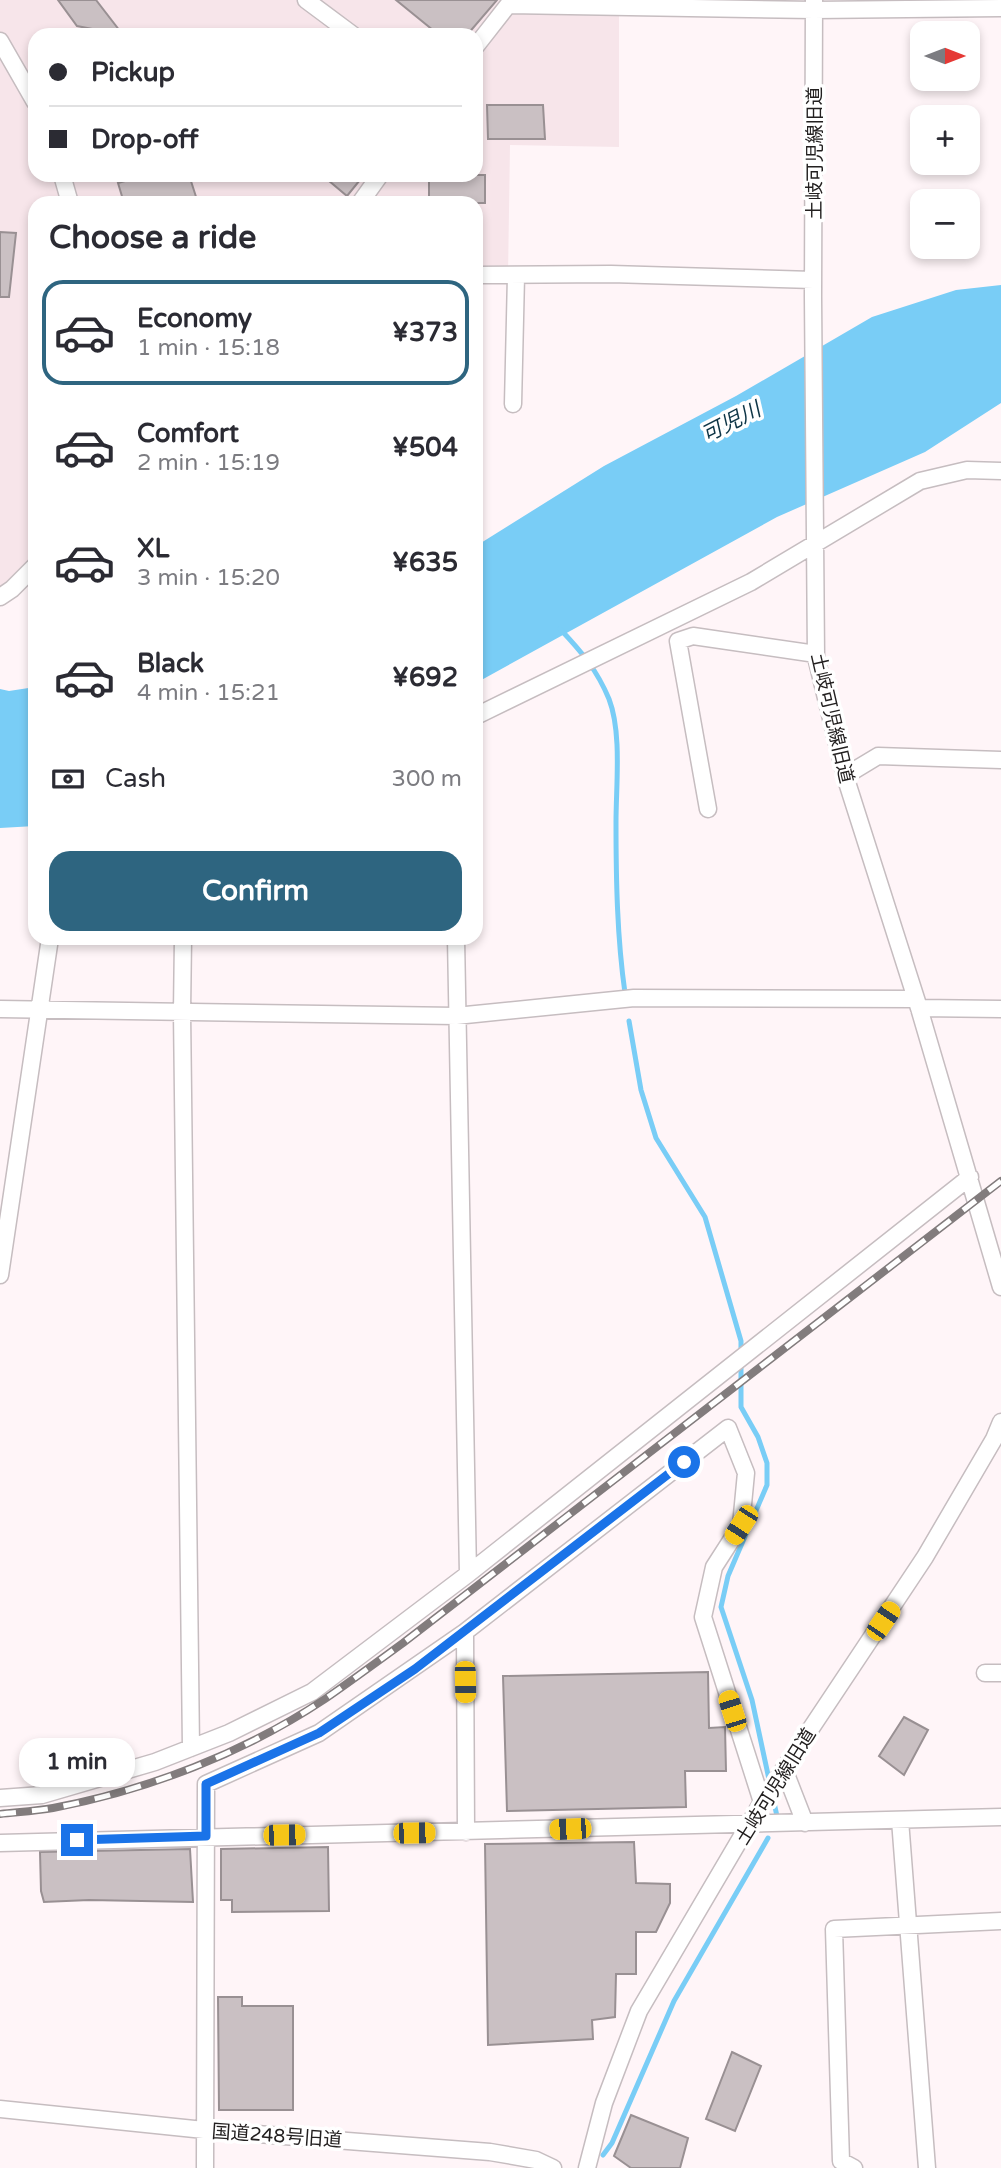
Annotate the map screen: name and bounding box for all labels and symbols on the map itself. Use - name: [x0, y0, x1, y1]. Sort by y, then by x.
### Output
- north arrow: [910, 21, 980, 91]
- street label: 土岐可児線旧道: [804, 86, 826, 220]
- water label: 可児川: [697, 396, 767, 448]
- street label: 土岐可児線旧道: [806, 651, 858, 786]
- route start: [668, 1446, 700, 1478]
- car: [721, 1502, 762, 1548]
- car: [863, 1598, 904, 1644]
- car: [455, 1661, 476, 1703]
- car: [716, 1688, 749, 1734]
- street label: 土岐可児線旧道: [731, 1724, 820, 1849]
- callout: 1 min: [19, 1738, 135, 1787]
- car: [549, 1818, 592, 1840]
- car: [393, 1822, 436, 1844]
- route end: [61, 1824, 93, 1856]
- car: [263, 1824, 306, 1846]
- street label: 国道248号旧道: [211, 2120, 343, 2152]

